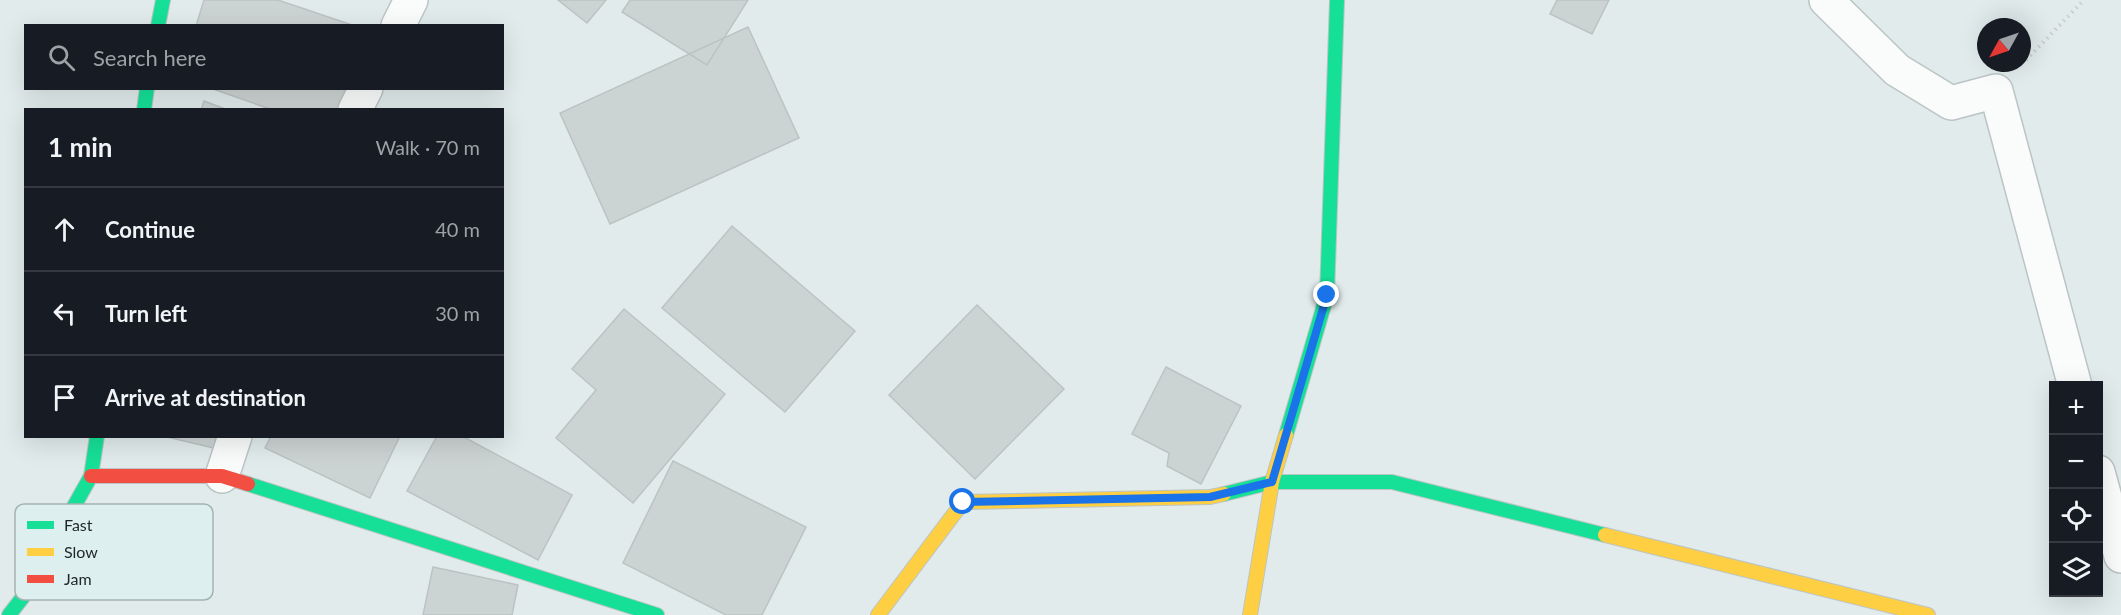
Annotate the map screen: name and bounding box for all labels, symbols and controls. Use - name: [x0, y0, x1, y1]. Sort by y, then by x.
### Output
- north arrow: [1977, 18, 2031, 72]
- search box: [24, 24, 504, 90]
- icon: search: [45, 41, 78, 74]
- text: Search here: [93, 44, 206, 71]
- text: 1 min: [48, 131, 112, 163]
- text: Walk · 70 m: [375, 135, 480, 159]
- icon: ahead: [48, 213, 81, 246]
- text: Continue: [105, 216, 195, 243]
- text: 40 m: [435, 217, 480, 241]
- route end: [1313, 281, 1339, 307]
- icon: left: [48, 297, 81, 330]
- text: Turn left: [105, 300, 187, 327]
- text: 30 m: [435, 301, 480, 325]
- icon: arrive: [48, 381, 81, 414]
- map controls: [2049, 381, 2103, 597]
- button: +: [2049, 381, 2103, 435]
- text: Arrive at destination: [105, 384, 306, 411]
- button: −: [2049, 435, 2103, 489]
- route start: [949, 488, 975, 514]
- button: locate: [2049, 489, 2103, 543]
- legend: [15, 504, 213, 600]
- text: Fast: [64, 515, 93, 534]
- text: Slow: [64, 542, 98, 561]
- button: layers: [2049, 543, 2103, 597]
- text: Jam: [64, 569, 92, 588]

